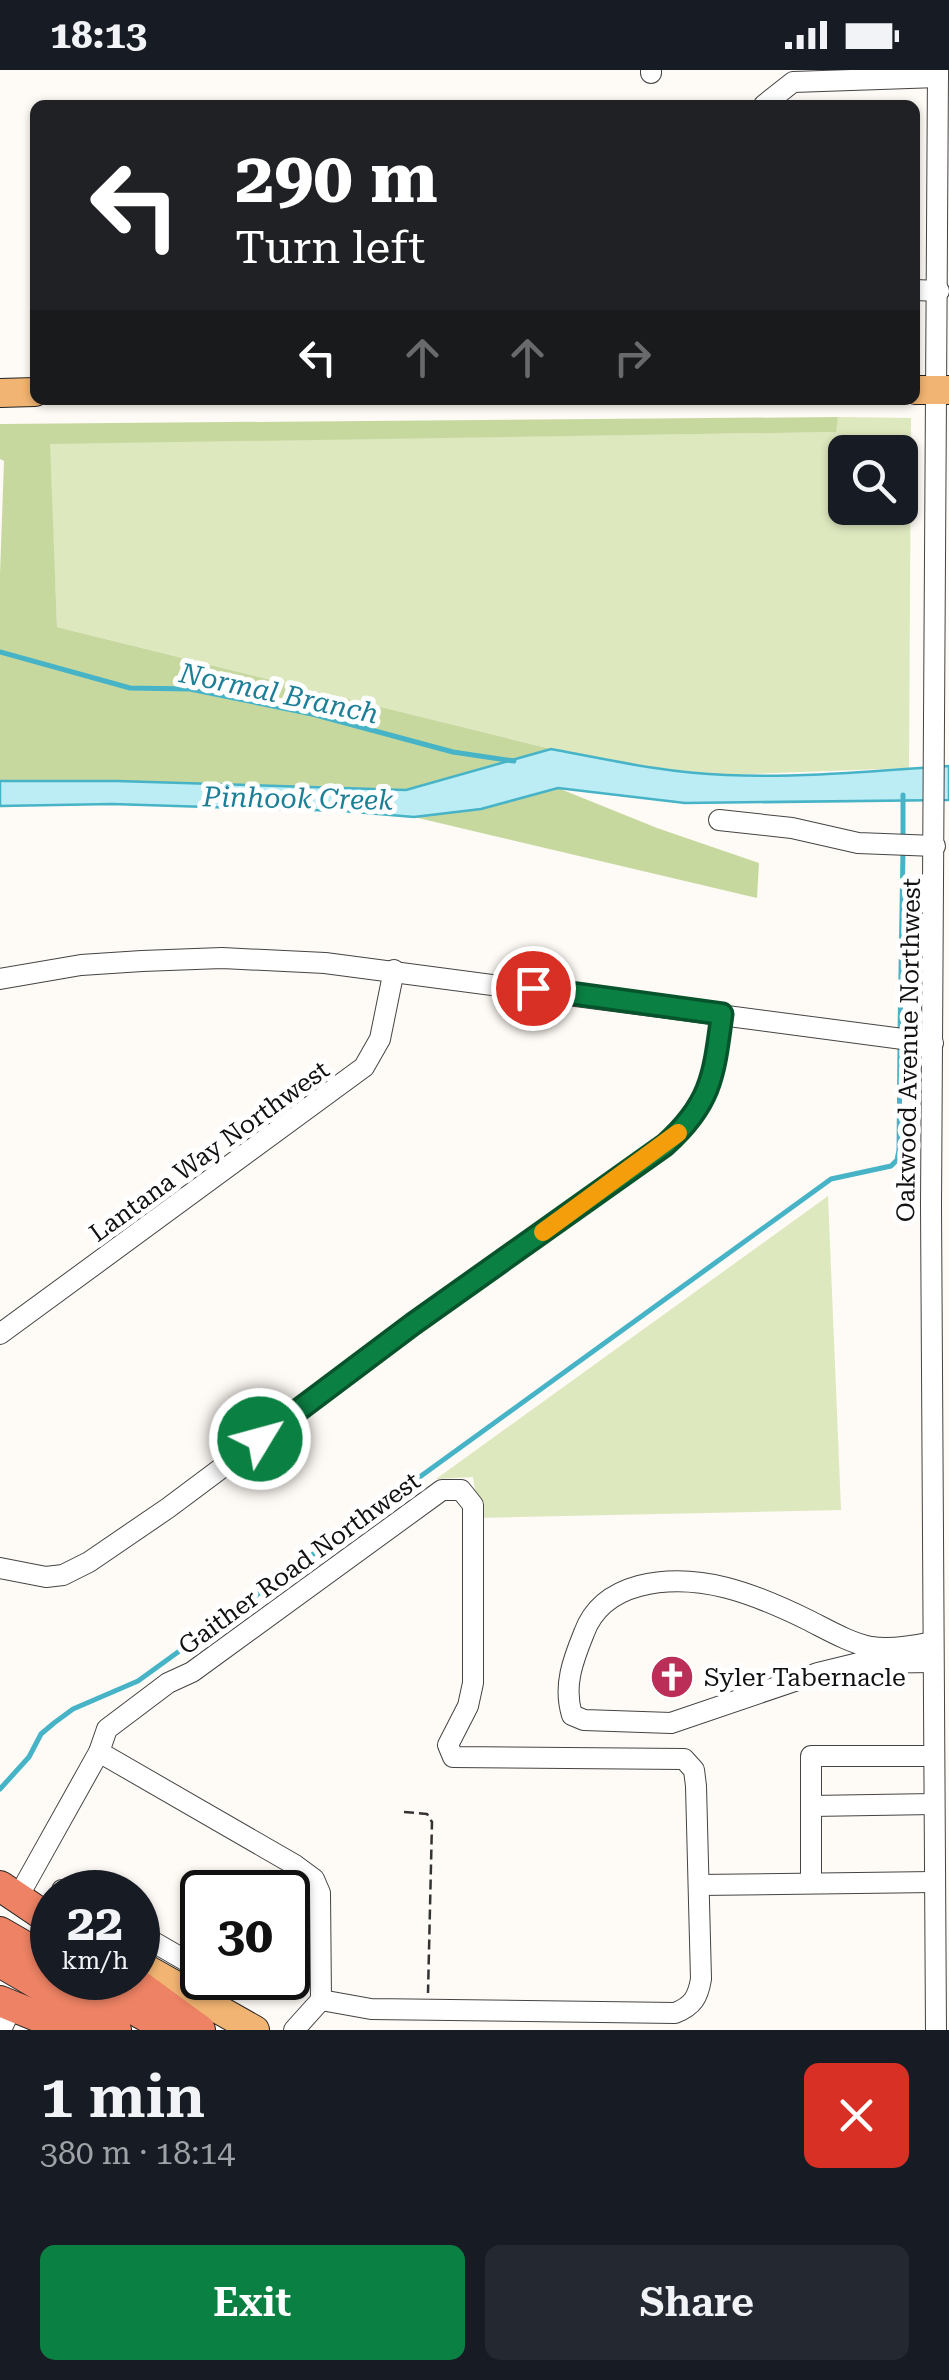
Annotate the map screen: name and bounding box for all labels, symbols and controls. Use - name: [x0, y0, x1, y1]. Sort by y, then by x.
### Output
- text: 18:13: [50, 13, 147, 57]
- text: 290 m: [235, 137, 438, 219]
- icon: left: [70, 140, 200, 270]
- text: Turn left: [235, 221, 425, 274]
- icon: left: [290, 330, 345, 385]
- icon: ahead: [395, 330, 450, 385]
- icon: ahead: [500, 330, 555, 385]
- icon: right: [605, 330, 660, 385]
- map controls: [828, 435, 918, 525]
- button: search: [828, 435, 918, 525]
- water label: Normal Branch: [176, 656, 381, 731]
- water label: Pinhook Creek: [201, 780, 394, 817]
- street label: Oakwood Avenue Northwest: [891, 878, 926, 1222]
- pin: [491, 946, 576, 1031]
- icon: arrive: [506, 961, 561, 1016]
- street label: Lantana Way Northwest: [84, 1055, 335, 1248]
- position arrow: [208, 1387, 312, 1491]
- street label: Gaither Road Northwest: [173, 1466, 426, 1661]
- church icon: Syler Tabernacle: [649, 1654, 695, 1700]
- place label: Syler Tabernacle: [704, 1663, 906, 1692]
- speed limit sign: 30: [180, 1870, 310, 2000]
- text: 22: [67, 1894, 123, 1952]
- text: km/h: [62, 1946, 128, 1975]
- text: 1 min: [40, 2061, 205, 2132]
- button: close: [804, 2063, 909, 2168]
- text: 380 m · 18:14: [40, 2134, 235, 2172]
- button: Exit: [40, 2245, 465, 2360]
- button: Share: [485, 2245, 909, 2360]

